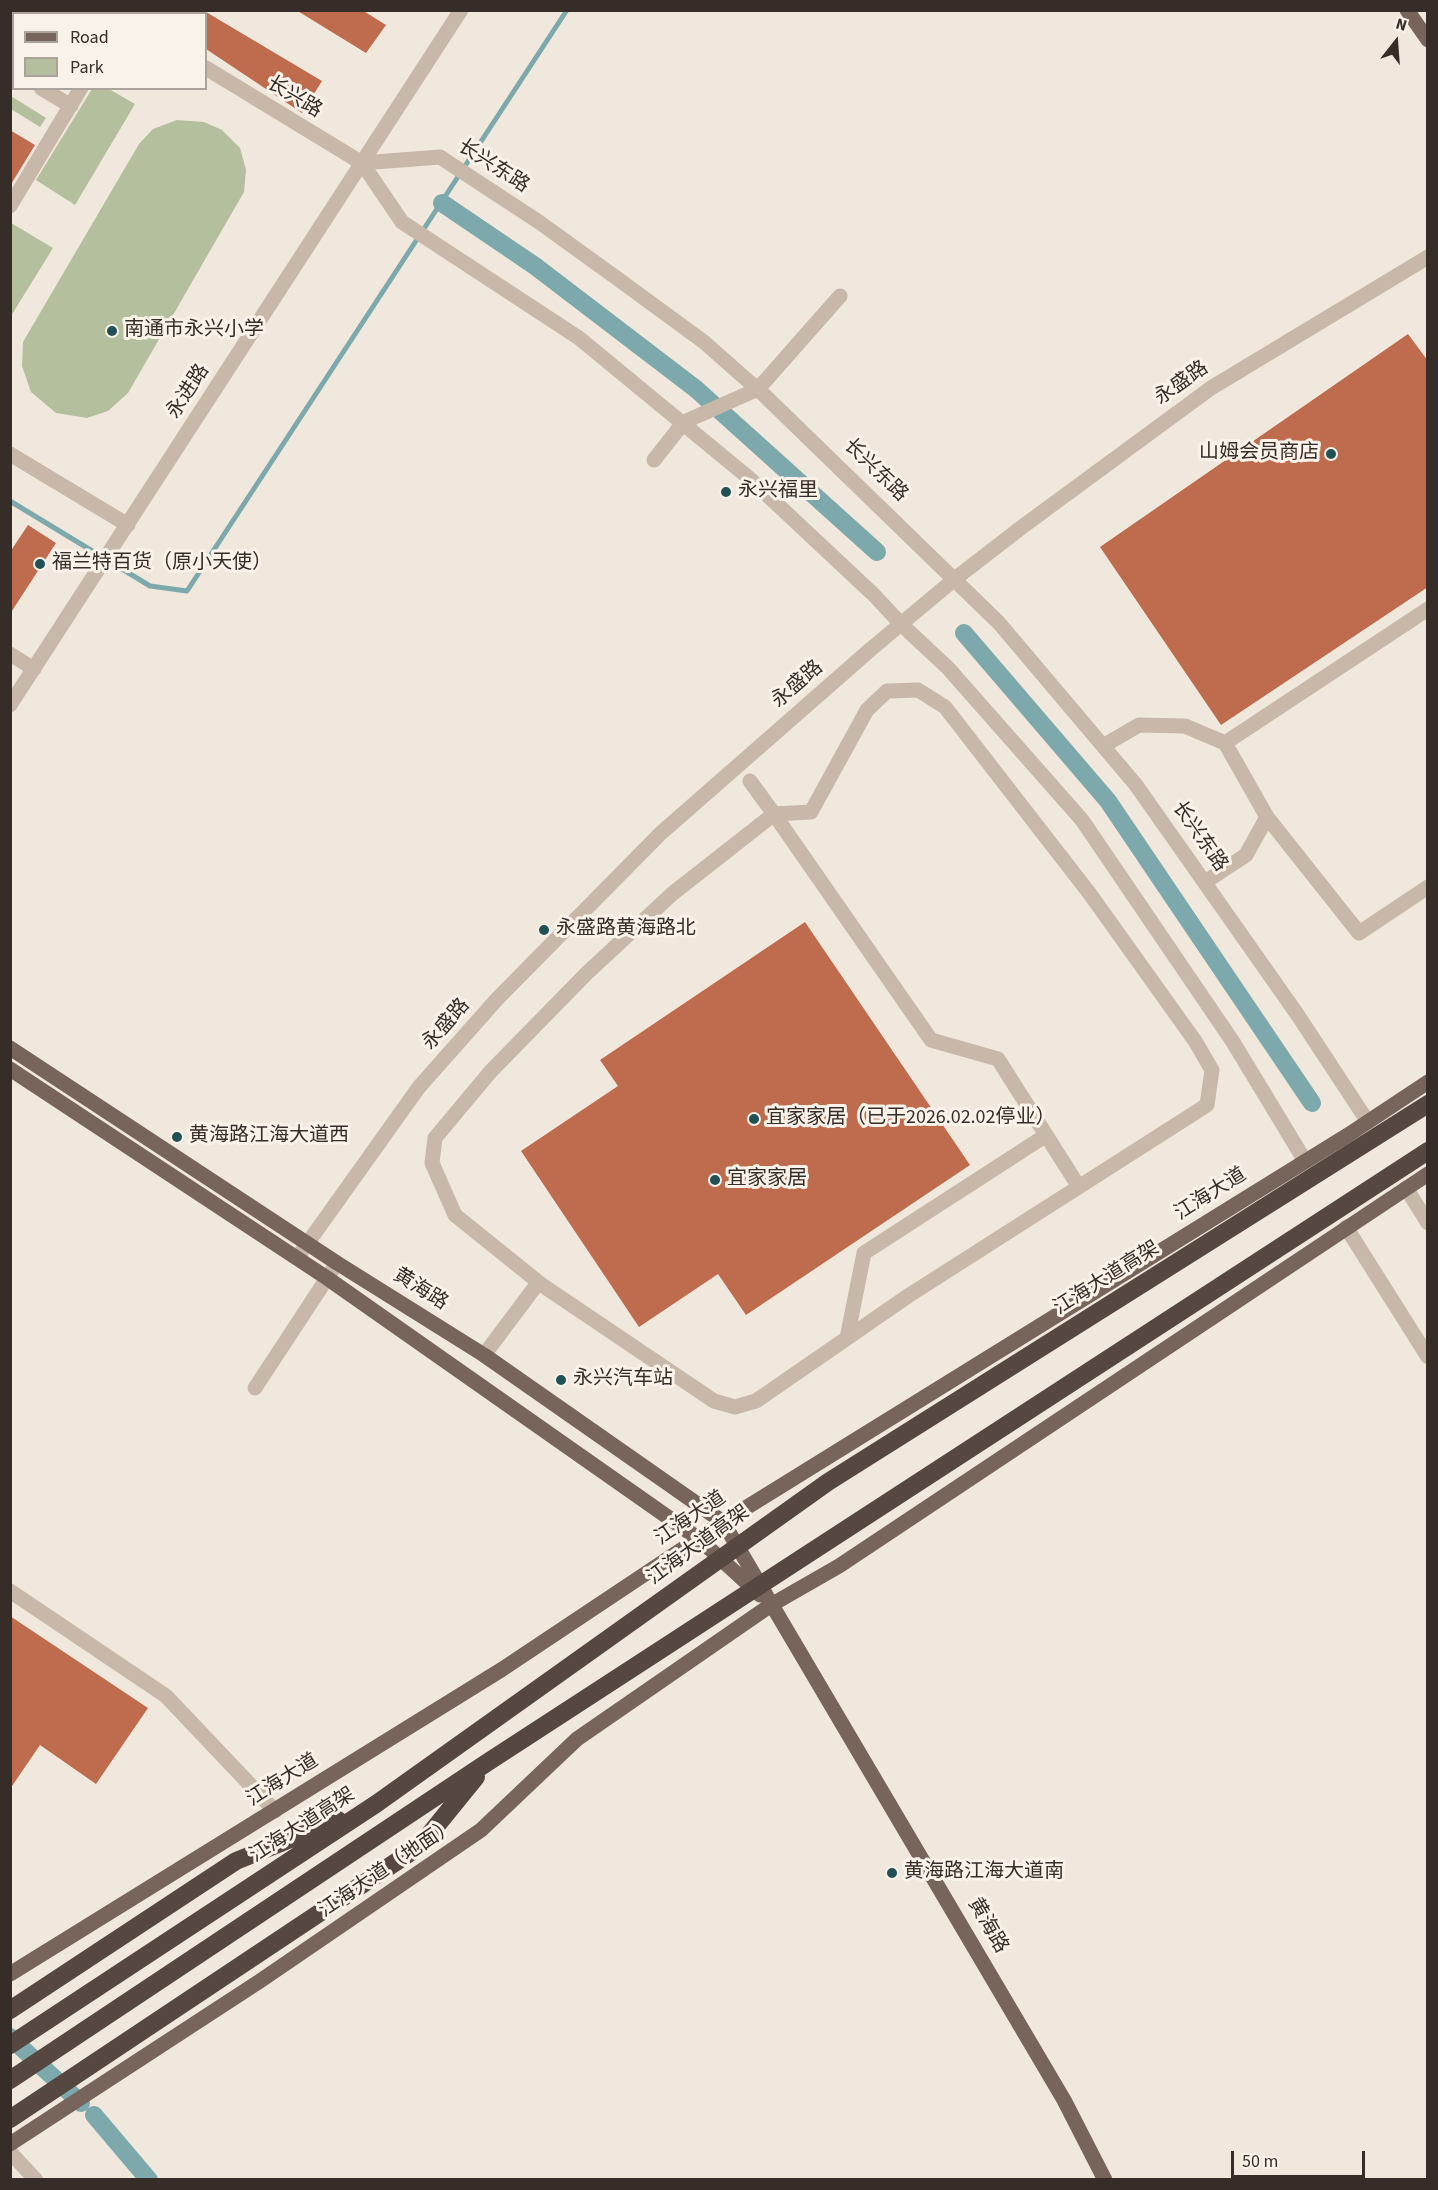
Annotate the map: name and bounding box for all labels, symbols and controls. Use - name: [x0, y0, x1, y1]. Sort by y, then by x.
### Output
- legend: [12, 12, 207, 90]
- north arrow: [1366, 12, 1426, 72]
- text: N: [1393, 13, 1410, 37]
- text: Road: [70, 25, 109, 50]
- text: Park: [70, 55, 104, 80]
- street label: 长兴路: [262, 72, 326, 124]
- street label: 长兴东路: [453, 135, 533, 199]
- place label: 南通市永兴小学: [124, 319, 264, 343]
- marker: 南通市永兴小学: [105, 324, 119, 338]
- street label: 永盛路: [1151, 357, 1213, 411]
- street label: 永进路: [163, 360, 215, 424]
- street label: 长兴东路: [838, 435, 912, 507]
- place label: 山姆会员商店: [1199, 442, 1319, 466]
- marker: 山姆会员商店: [1324, 447, 1338, 461]
- place label: 永兴福里: [738, 480, 818, 504]
- marker: 永兴福里: [719, 485, 733, 499]
- place label: 福兰特百货（原小天使）: [52, 552, 272, 576]
- marker: 福兰特百货（原小天使）: [33, 557, 47, 571]
- street label: 永盛路: [767, 656, 829, 714]
- street label: 长兴东路: [1166, 797, 1232, 877]
- place label: 永盛路黄海路北: [556, 918, 696, 942]
- marker: 永盛路黄海路北: [537, 923, 551, 937]
- street label: 永盛路: [418, 994, 476, 1056]
- place label: 宜家家居（已于2026.02.02停业）: [766, 1107, 1055, 1131]
- marker: 宜家家居（已于2026.02.02停业）: [747, 1112, 761, 1126]
- place label: 黄海路江海大道西: [189, 1125, 349, 1149]
- marker: 黄海路江海大道西: [170, 1130, 184, 1144]
- street label: 江海大道: [1171, 1164, 1251, 1226]
- place label: 宜家家居: [727, 1168, 807, 1192]
- marker: 宜家家居: [708, 1173, 722, 1187]
- street label: 江海大道高架: [1050, 1237, 1164, 1321]
- street label: 黄海路: [388, 1264, 452, 1316]
- place label: 永兴汽车站: [573, 1368, 673, 1392]
- marker: 永兴汽车站: [554, 1373, 568, 1387]
- street label: 江海大道: [651, 1487, 731, 1551]
- street label: 江海大道高架: [643, 1501, 755, 1591]
- street label: 江海大道: [243, 1750, 323, 1812]
- street label: 江海大道高架: [246, 1783, 360, 1869]
- street label: 江海大道（地面）: [315, 1814, 461, 1924]
- place label: 黄海路江海大道南: [904, 1861, 1064, 1885]
- marker: 黄海路江海大道南: [885, 1866, 899, 1880]
- street label: 黄海路: [962, 1894, 1012, 1958]
- scale bar: [1234, 2139, 1368, 2177]
- text: 50 m: [1242, 2149, 1278, 2174]

